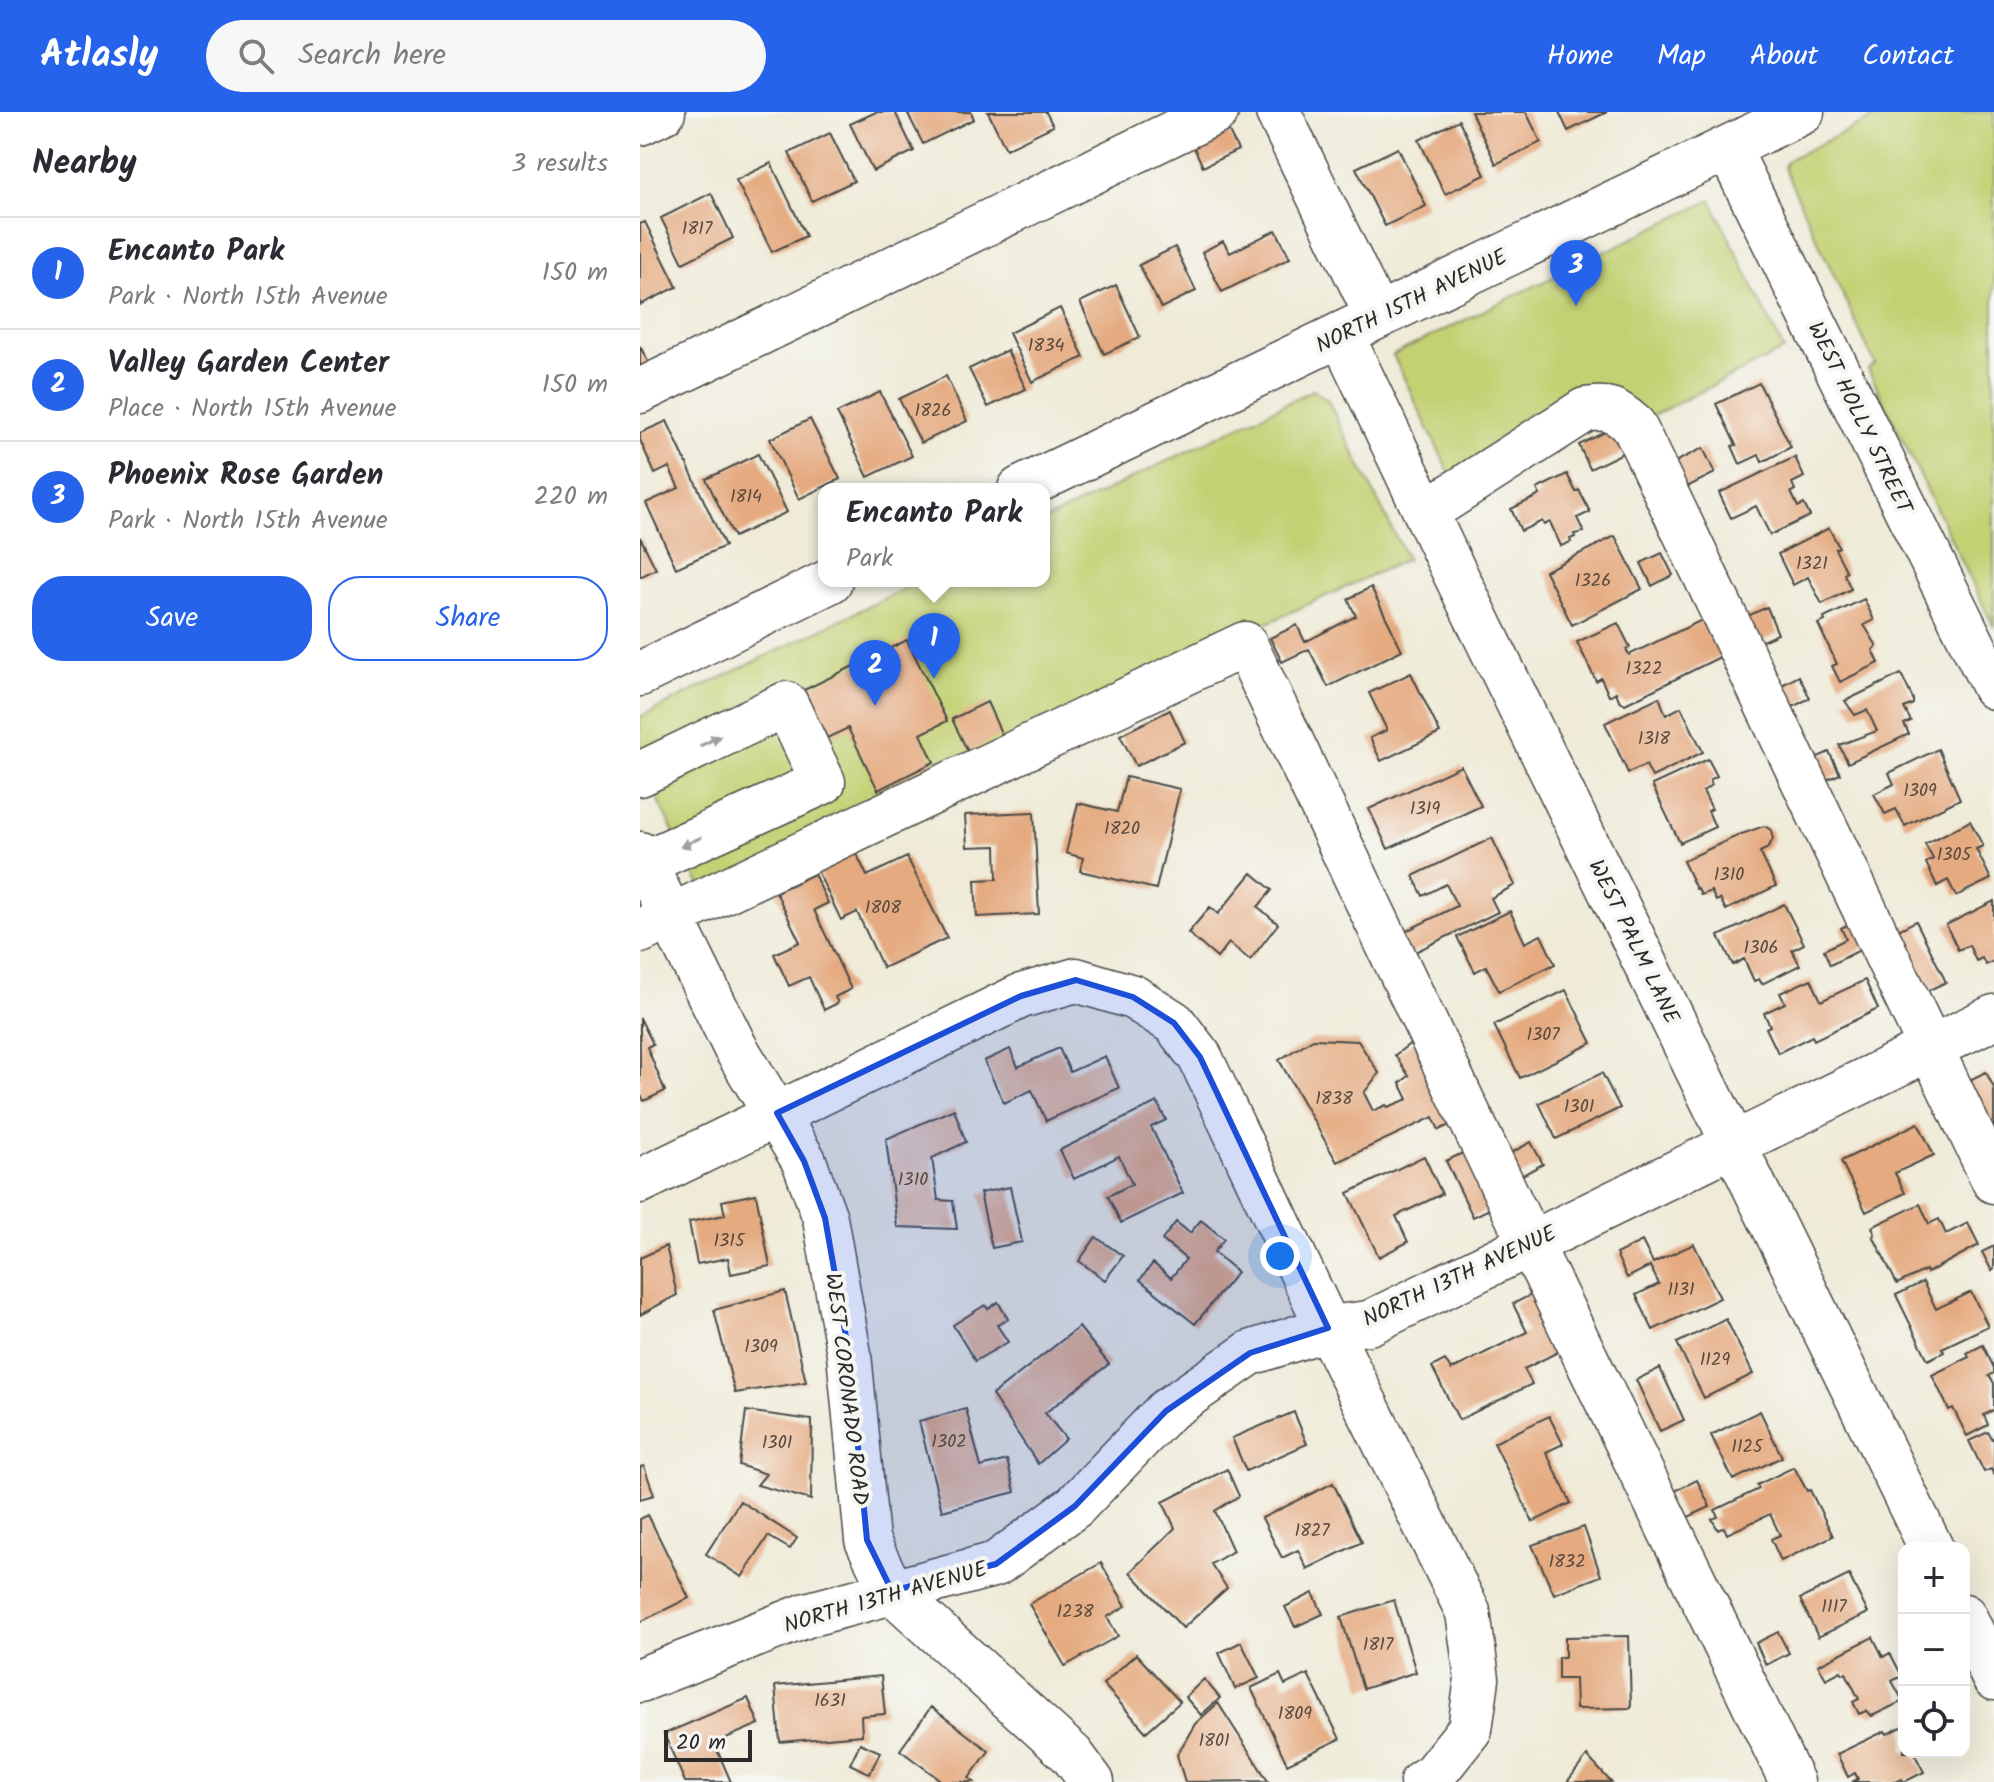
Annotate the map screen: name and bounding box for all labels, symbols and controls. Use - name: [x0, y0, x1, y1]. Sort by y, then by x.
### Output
- search box: [206, 20, 766, 92]
- text: Atlasly: [40, 26, 158, 86]
- text: Search here: [298, 32, 446, 80]
- icon: search: [234, 34, 278, 78]
- text: Home: [1547, 34, 1613, 79]
- text: Map: [1657, 34, 1706, 79]
- text: About: [1750, 34, 1818, 79]
- text: Contact: [1862, 34, 1954, 79]
- text: Nearby: [32, 137, 137, 191]
- text: 3 results: [511, 143, 608, 185]
- house number: 1817: [682, 215, 713, 244]
- text: Encanto Park: [108, 228, 284, 276]
- street label: NORTH 15TH AVENUE: [1310, 240, 1515, 364]
- pin: 3: [1550, 240, 1602, 306]
- text: 1: [54, 252, 62, 294]
- text: 150 m: [542, 252, 608, 294]
- text: Park · North 15th Avenue: [108, 276, 388, 318]
- street label: WEST HOLLY STREET: [1797, 316, 1921, 522]
- house number: 1834: [1028, 332, 1064, 361]
- text: Valley Garden Center: [108, 340, 389, 388]
- text: 2: [50, 364, 66, 406]
- text: 150 m: [542, 364, 608, 406]
- text: Place · North 15th Avenue: [108, 388, 396, 430]
- house number: 1826: [915, 397, 951, 426]
- text: Phoenix Rose Garden: [108, 452, 383, 500]
- text: 3: [51, 476, 65, 518]
- text: 220 m: [534, 476, 608, 518]
- house number: 1814: [730, 483, 762, 512]
- popup: [818, 483, 1050, 587]
- text: Encanto Park: [846, 490, 1022, 538]
- text: Park · North 15th Avenue: [108, 500, 388, 542]
- text: Park: [846, 538, 893, 580]
- house number: 1321: [1796, 550, 1828, 579]
- house number: 1326: [1575, 567, 1611, 596]
- button: Save: [32, 576, 312, 661]
- button: Share: [328, 576, 608, 661]
- pin: 1: [908, 613, 960, 679]
- pin: 2: [849, 640, 901, 706]
- house number: 1322: [1626, 655, 1662, 684]
- house number: 1318: [1638, 725, 1670, 754]
- one-way arrow: [699, 734, 722, 747]
- house number: 1309: [1903, 777, 1937, 806]
- house number: 1319: [1410, 795, 1440, 824]
- house number: 1820: [1104, 815, 1140, 844]
- one-way arrow: [679, 835, 702, 849]
- house number: 1305: [1937, 841, 1973, 870]
- street label: WEST PALM LANE: [1578, 854, 1688, 1031]
- house number: 1310: [1714, 861, 1744, 890]
- house number: 1808: [865, 894, 901, 923]
- house number: 1306: [1744, 934, 1778, 963]
- house number: 1307: [1526, 1021, 1560, 1050]
- house number: 1838: [1315, 1085, 1353, 1114]
- house number: 1301: [1564, 1093, 1594, 1122]
- house number: 1310: [898, 1166, 928, 1195]
- street label: NORTH 13TH AVENUE: [1357, 1217, 1564, 1338]
- house number: 1315: [713, 1227, 746, 1256]
- your location: [1260, 1236, 1300, 1276]
- street label: WEST CORONADO ROAD: [814, 1271, 877, 1508]
- house number: 1131: [1667, 1276, 1695, 1305]
- house number: 1309: [744, 1333, 778, 1362]
- house number: 1129: [1700, 1346, 1730, 1375]
- house number: 1302: [931, 1428, 967, 1457]
- house number: 1301: [762, 1429, 792, 1458]
- house number: 1125: [1731, 1433, 1764, 1462]
- house number: 1827: [1294, 1517, 1330, 1546]
- map controls: [1898, 1542, 1970, 1758]
- button: +: [1898, 1542, 1970, 1614]
- house number: 1832: [1548, 1548, 1586, 1577]
- street label: NORTH 13TH AVENUE: [780, 1552, 993, 1644]
- house number: 1117: [1821, 1593, 1847, 1622]
- house number: 1238: [1056, 1598, 1094, 1627]
- button: −: [1898, 1614, 1970, 1686]
- house number: 1817: [1363, 1631, 1394, 1660]
- button: locate: [1898, 1686, 1970, 1758]
- house number: 1631: [814, 1687, 846, 1716]
- house number: 1809: [1278, 1700, 1312, 1729]
- scale bar: [664, 1726, 752, 1762]
- text: 20 m: [676, 1726, 726, 1761]
- house number: 1801: [1198, 1727, 1230, 1756]

